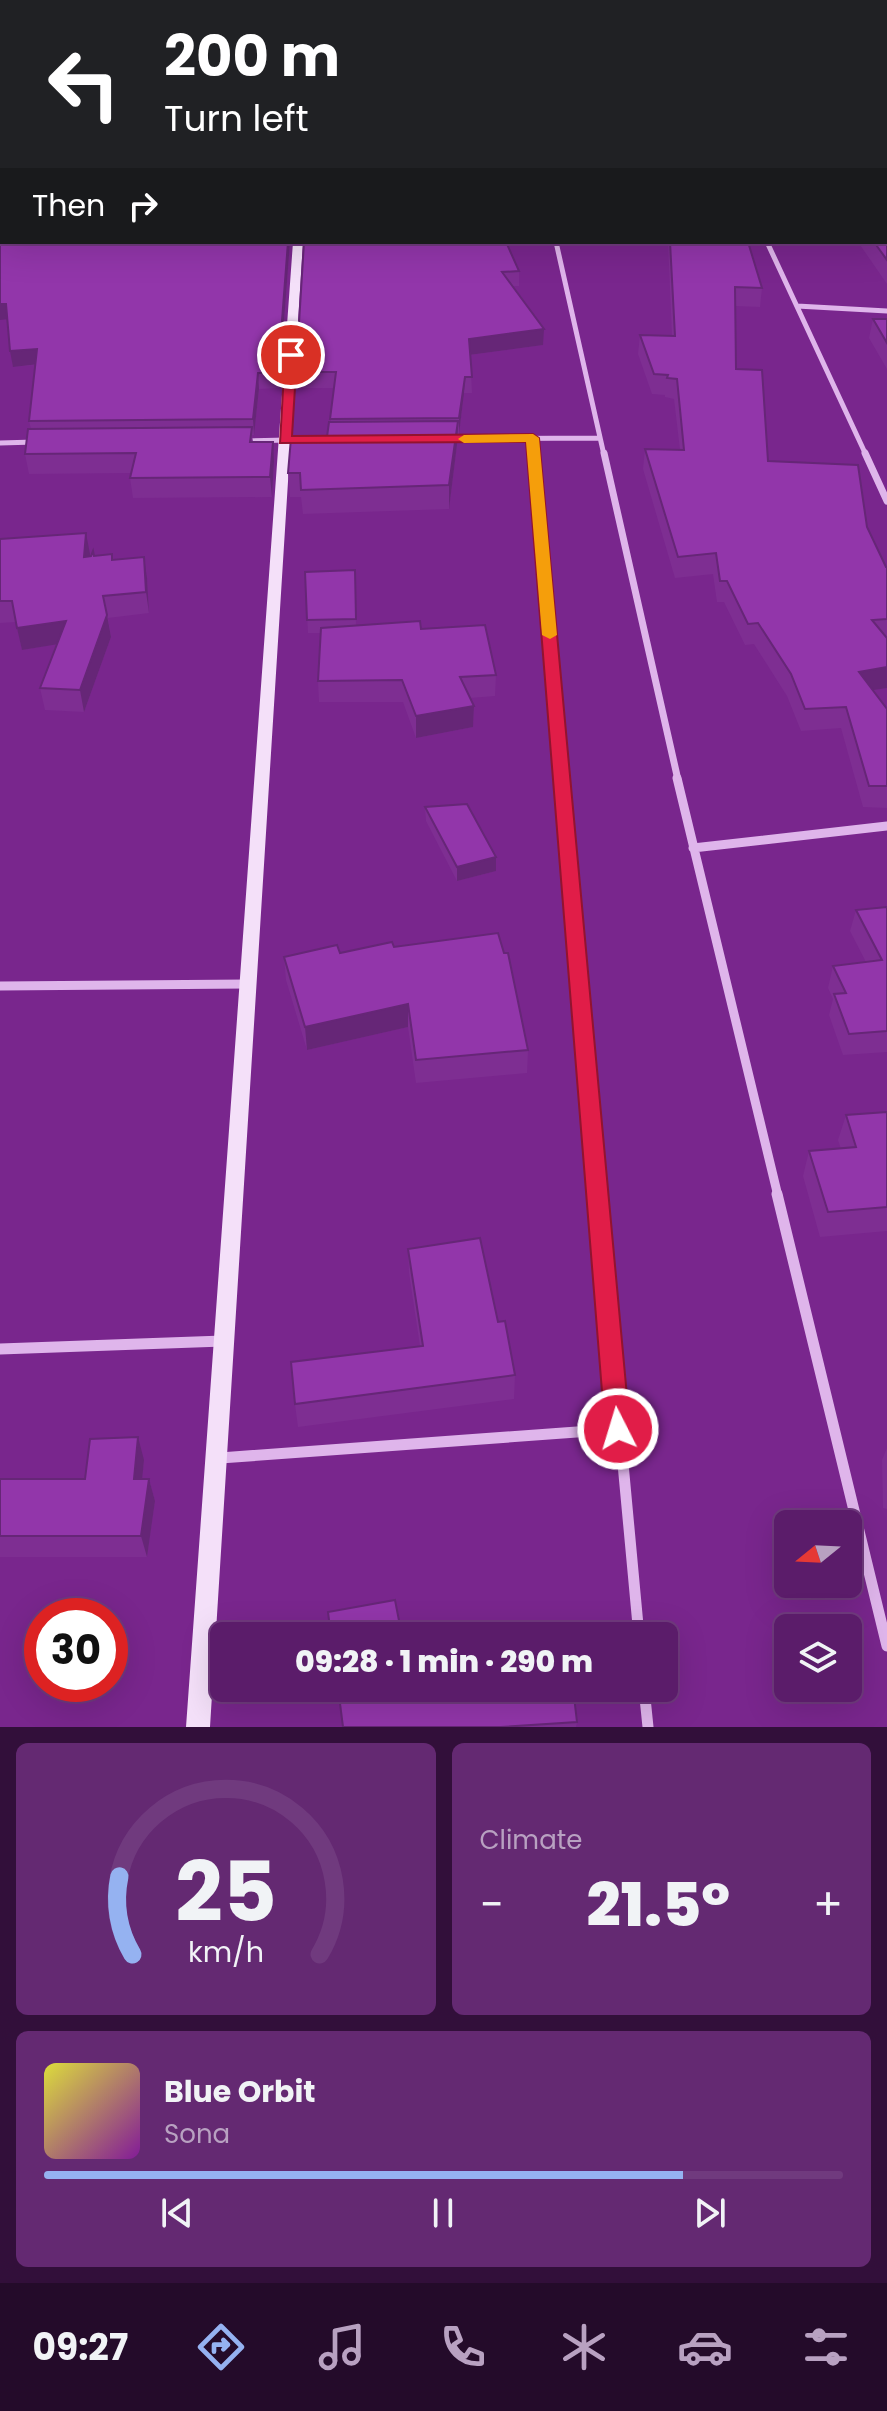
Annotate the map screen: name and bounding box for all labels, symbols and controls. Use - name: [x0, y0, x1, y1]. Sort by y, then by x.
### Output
- text: 200 m: [164, 17, 340, 96]
- icon: left: [32, 32, 136, 136]
- text: Turn left: [164, 93, 309, 144]
- text: Then: [32, 184, 105, 227]
- icon: right: [121, 184, 165, 228]
- pin: [257, 321, 325, 389]
- icon: arrive: [269, 333, 313, 377]
- position arrow: [576, 1387, 660, 1471]
- north arrow: [774, 1510, 862, 1598]
- map controls: [774, 1510, 862, 1702]
- speed limit sign: 30: [24, 1598, 128, 1702]
- button: layers: [774, 1614, 862, 1702]
- text: 09:28 · 1 min · 290 m: [295, 1640, 593, 1683]
- text: Climate: [480, 1822, 582, 1858]
- text: 25: [175, 1834, 277, 1950]
- text: 21.5°: [587, 1863, 730, 1947]
- text: −: [480, 1874, 504, 1935]
- text: +: [813, 1874, 843, 1935]
- text: km/h: [188, 1932, 264, 1972]
- text: Blue Orbit: [164, 2070, 316, 2113]
- text: Sona: [164, 2116, 230, 2152]
- icon: previous: [155, 2191, 199, 2235]
- icon: pause: [421, 2191, 465, 2235]
- icon: next: [688, 2191, 732, 2235]
- icon: directions: [193, 2319, 249, 2375]
- icon: music: [314, 2319, 370, 2375]
- icon: phone: [435, 2319, 491, 2375]
- icon: climate: [556, 2319, 612, 2375]
- icon: car: [677, 2319, 733, 2375]
- icon: filters: [798, 2319, 854, 2375]
- text: 09:27: [33, 2322, 128, 2373]

